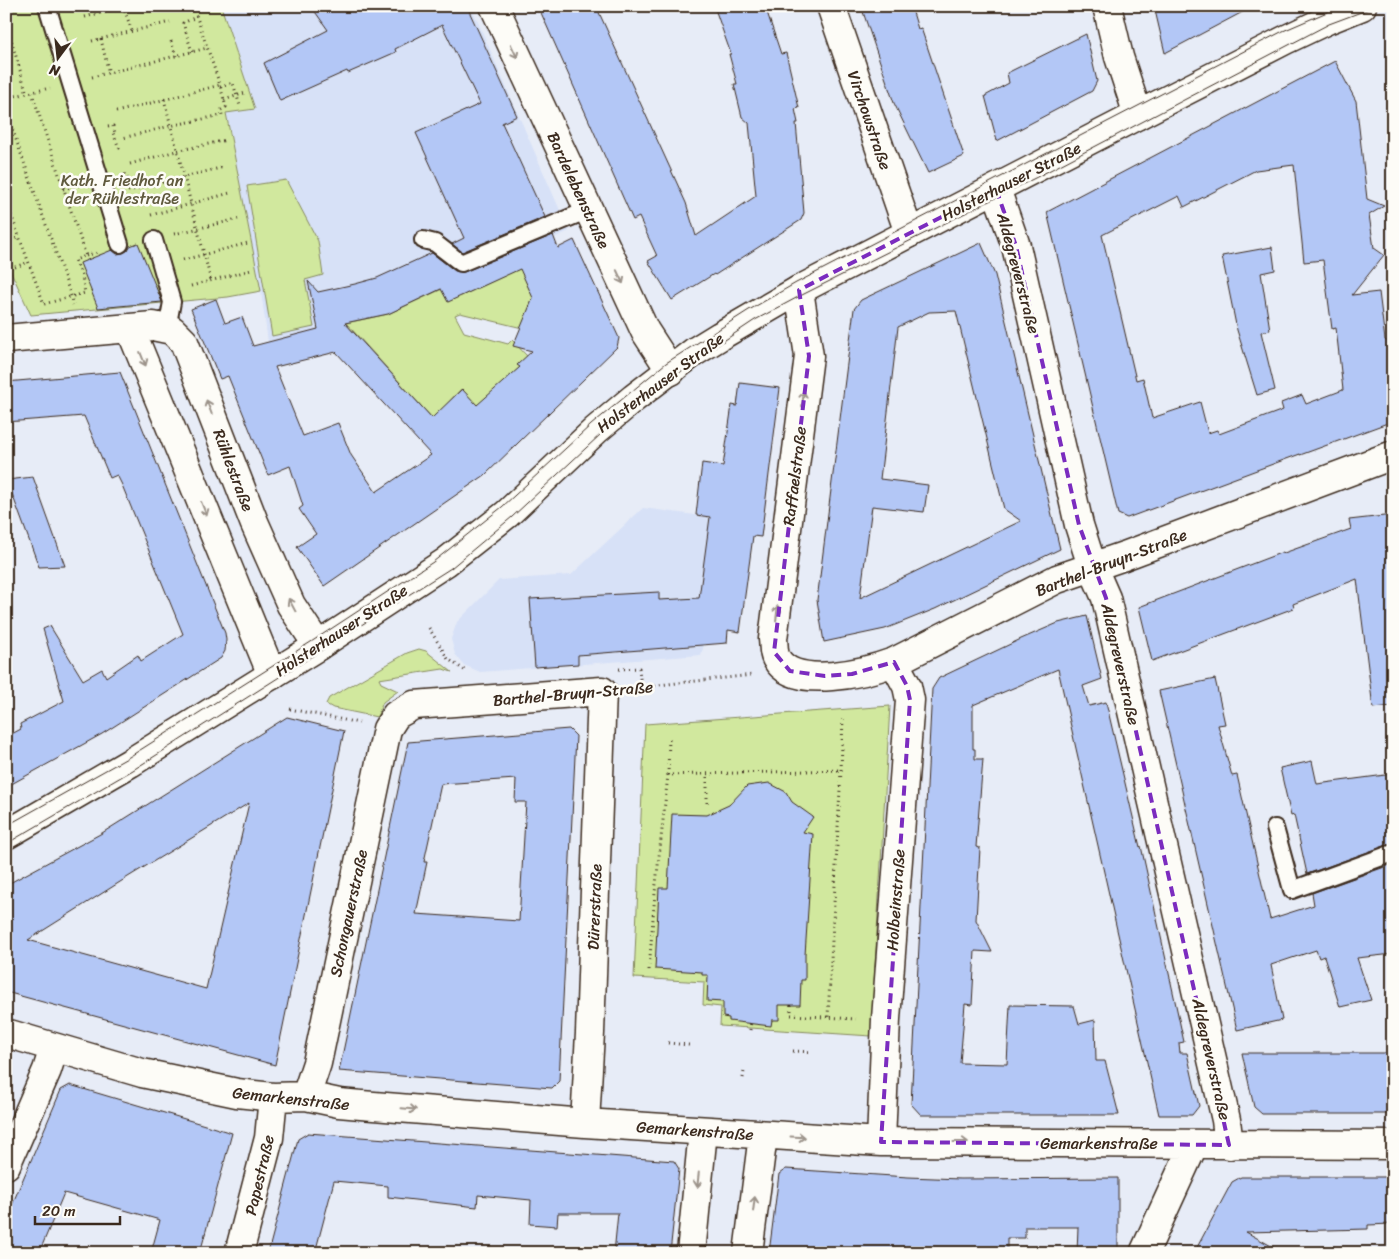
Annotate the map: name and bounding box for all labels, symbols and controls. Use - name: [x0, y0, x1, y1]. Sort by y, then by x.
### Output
- north arrow: [32, 32, 82, 82]
- one-way arrow: [510, 43, 520, 58]
- text: N: [47, 57, 64, 84]
- street label: Virchowstraße: [839, 66, 900, 174]
- street label: Bardelebenstraße: [539, 127, 618, 254]
- street label: Holsterhauser Straße: [936, 134, 1086, 229]
- park label: Kath. Friedhof an der Rühlestraße: [61, 166, 184, 213]
- street label: Aldegreverstraße: [988, 208, 1049, 337]
- one-way arrow: [616, 269, 625, 284]
- street label: Holsterhauser Straße: [590, 324, 731, 440]
- one-way arrow: [138, 351, 148, 366]
- one-way arrow: [798, 392, 808, 408]
- one-way arrow: [204, 400, 213, 415]
- street label: Rühlestraße: [205, 425, 263, 516]
- street label: Raffaelstraße: [774, 425, 815, 527]
- one-way arrow: [199, 501, 209, 516]
- street label: Barthel-Bruyn-Straße: [1031, 520, 1191, 605]
- street label: Holsterhauser Straße: [269, 576, 414, 685]
- one-way arrow: [287, 598, 297, 613]
- street label: Aldegreverstraße: [1092, 599, 1149, 728]
- one-way arrow: [772, 605, 782, 621]
- street label: Barthel-Bruyn-Straße: [492, 672, 654, 715]
- street label: Schongauerstraße: [321, 846, 376, 980]
- street label: Holbeinstraße: [877, 848, 914, 952]
- street label: Dürerstraße: [579, 863, 611, 951]
- street label: Aldegreverstraße: [1183, 994, 1240, 1123]
- street label: Gemarkenstraße: [231, 1078, 351, 1119]
- one-way arrow: [401, 1104, 417, 1114]
- street label: Gemarkenstraße: [635, 1112, 755, 1149]
- street label: Gemarkenstraße: [1040, 1129, 1158, 1158]
- street label: Papestraße: [236, 1132, 283, 1218]
- one-way arrow: [790, 1133, 806, 1142]
- one-way arrow: [952, 1137, 968, 1147]
- one-way arrow: [694, 1171, 703, 1187]
- scale bar: [35, 1194, 120, 1226]
- one-way arrow: [749, 1197, 759, 1213]
- text: 20 m: [42, 1198, 76, 1224]

